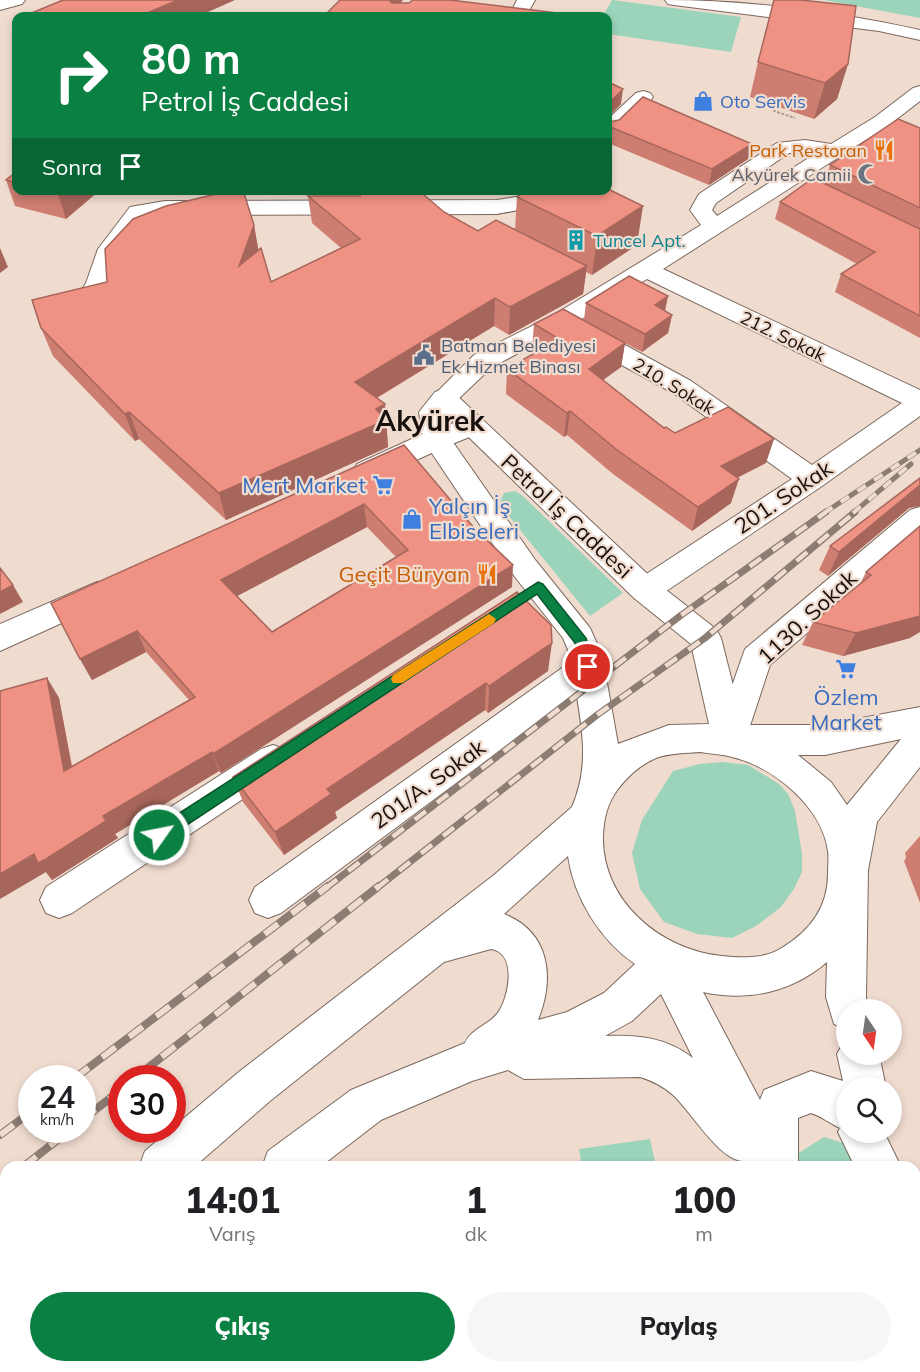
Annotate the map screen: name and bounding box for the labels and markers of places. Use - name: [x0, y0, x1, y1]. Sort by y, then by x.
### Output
- shop icon: Oto Servis: [691, 89, 715, 113]
- place label: Oto Servis: [720, 90, 806, 113]
- restaurant icon: Park Restoran: [872, 138, 896, 162]
- place label: Park Restoran: [749, 139, 867, 162]
- mosque icon: Akyürek Camii: [856, 162, 880, 186]
- place label: Akyürek Camii: [731, 163, 851, 186]
- building icon: Tuncel Apt.: [564, 228, 588, 252]
- place label: Tuncel Apt.: [593, 229, 686, 252]
- place label: Batman Belediyesi Ek Hizmet Binası: [441, 334, 596, 378]
- public building icon: Batman Belediyesi Ek Hizmet Binası: [412, 343, 436, 367]
- place label: Mert Market: [242, 471, 366, 499]
- supermarket icon: Mert Market: [371, 473, 395, 497]
- place label: Yalçın İş Elbiseleri: [428, 492, 519, 545]
- shop icon: Yalçın İş Elbiseleri: [400, 507, 424, 531]
- place label: Geçit Büryan: [339, 560, 470, 588]
- restaurant icon: Geçit Büryan: [475, 562, 499, 586]
- pin: [562, 641, 613, 692]
- supermarket icon: Özlem Market: [834, 657, 858, 681]
- place label: Özlem Market: [811, 683, 882, 736]

